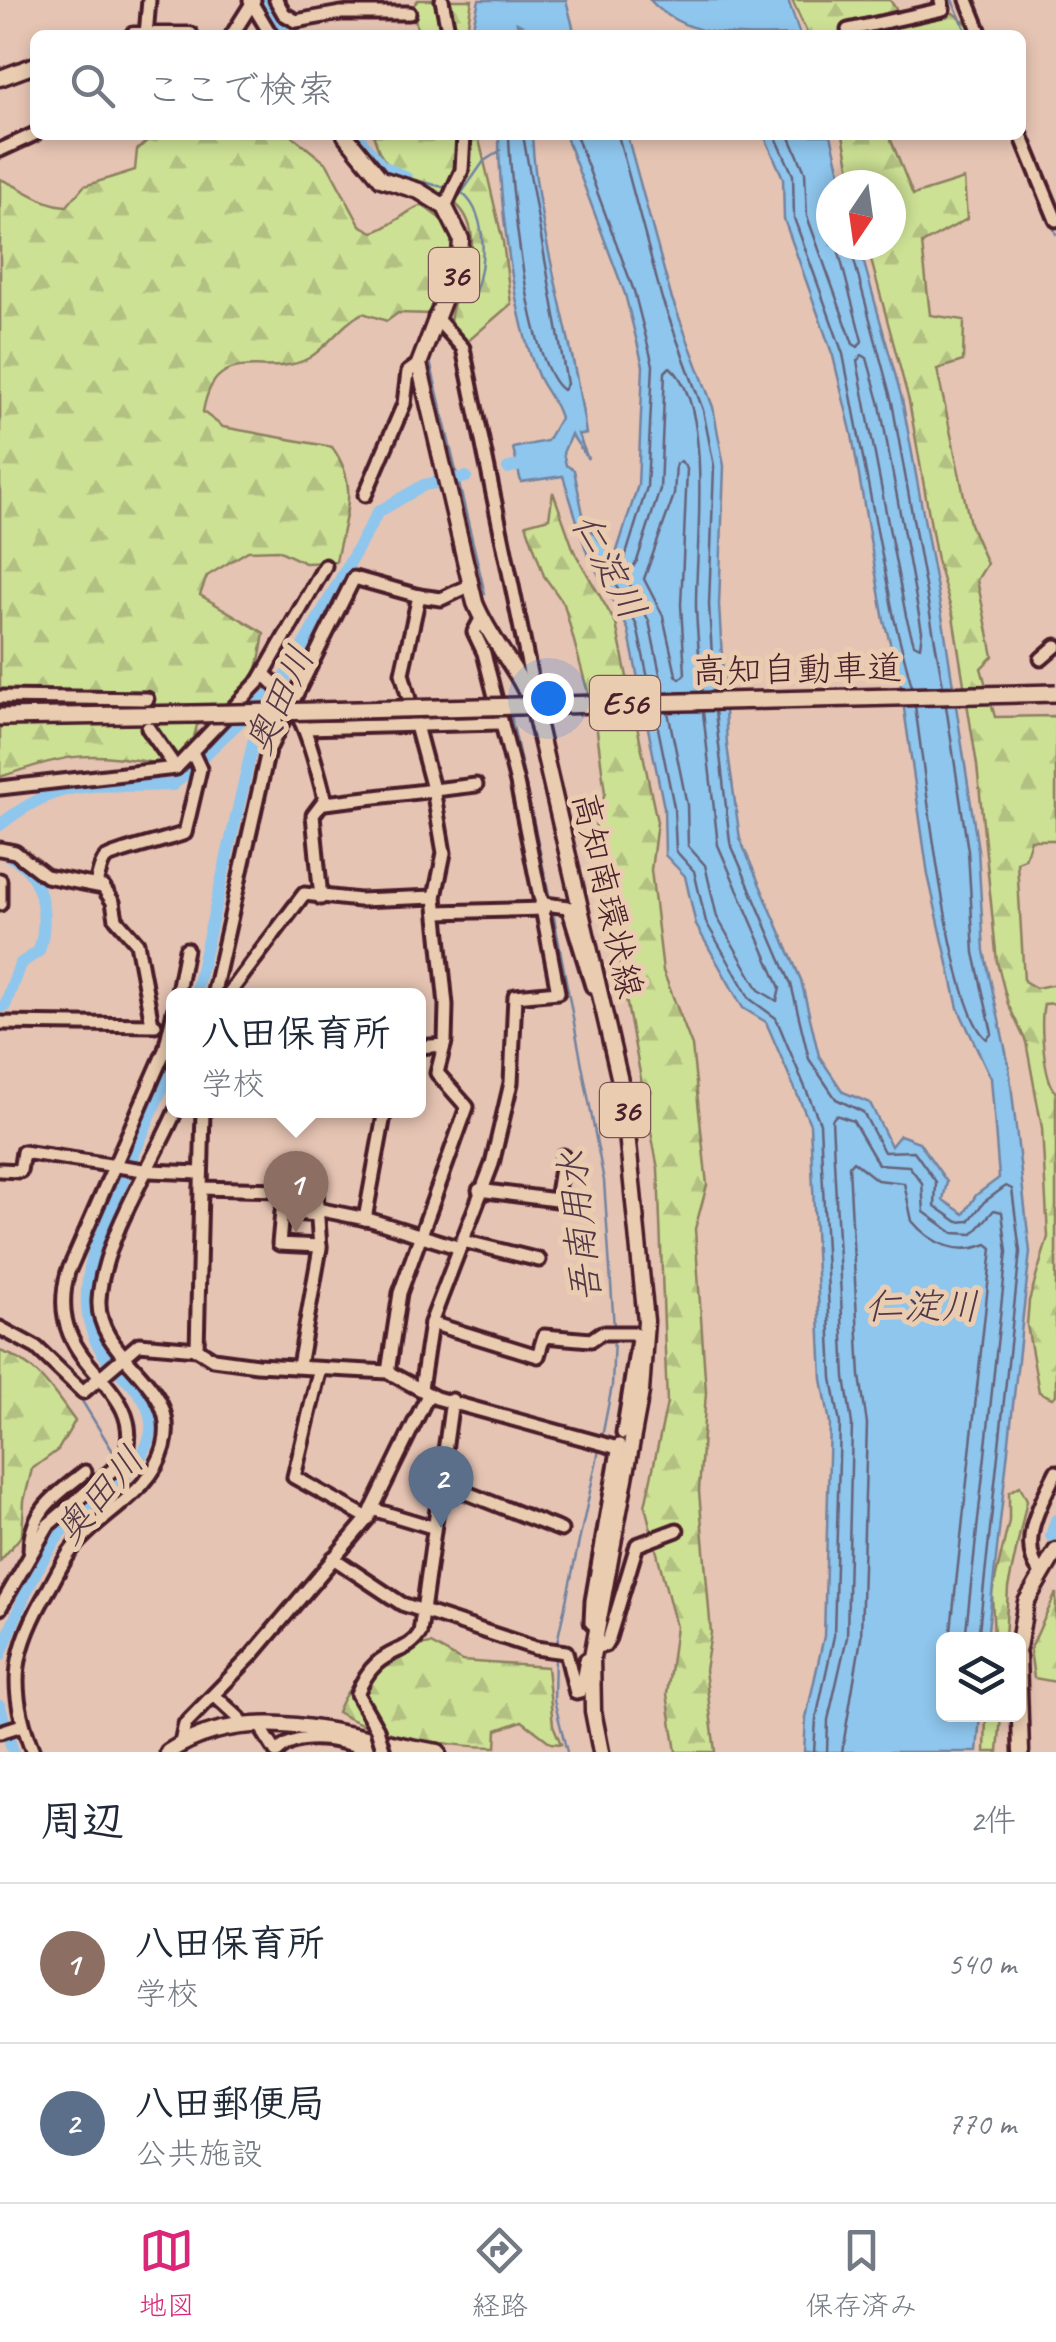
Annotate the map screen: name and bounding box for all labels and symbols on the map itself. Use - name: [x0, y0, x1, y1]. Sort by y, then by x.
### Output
- north arrow: [816, 170, 906, 260]
- road number: 36: [429, 248, 479, 302]
- water label: 仁淀川: [561, 505, 656, 628]
- water label: 奥田川: [234, 639, 325, 762]
- street label: 高知自動車道: [692, 645, 902, 694]
- your location: [523, 673, 574, 724]
- road number: E56: [590, 676, 660, 730]
- street label: 高知南環状線: [562, 788, 653, 1002]
- road number: 36: [600, 1083, 650, 1137]
- water label: 吾南用水: [548, 1149, 611, 1305]
- pin: 1: [264, 1150, 328, 1233]
- water label: 仁淀川: [865, 1283, 979, 1330]
- water label: 奥田川: [44, 1437, 155, 1554]
- pin: 2: [408, 1446, 474, 1528]

